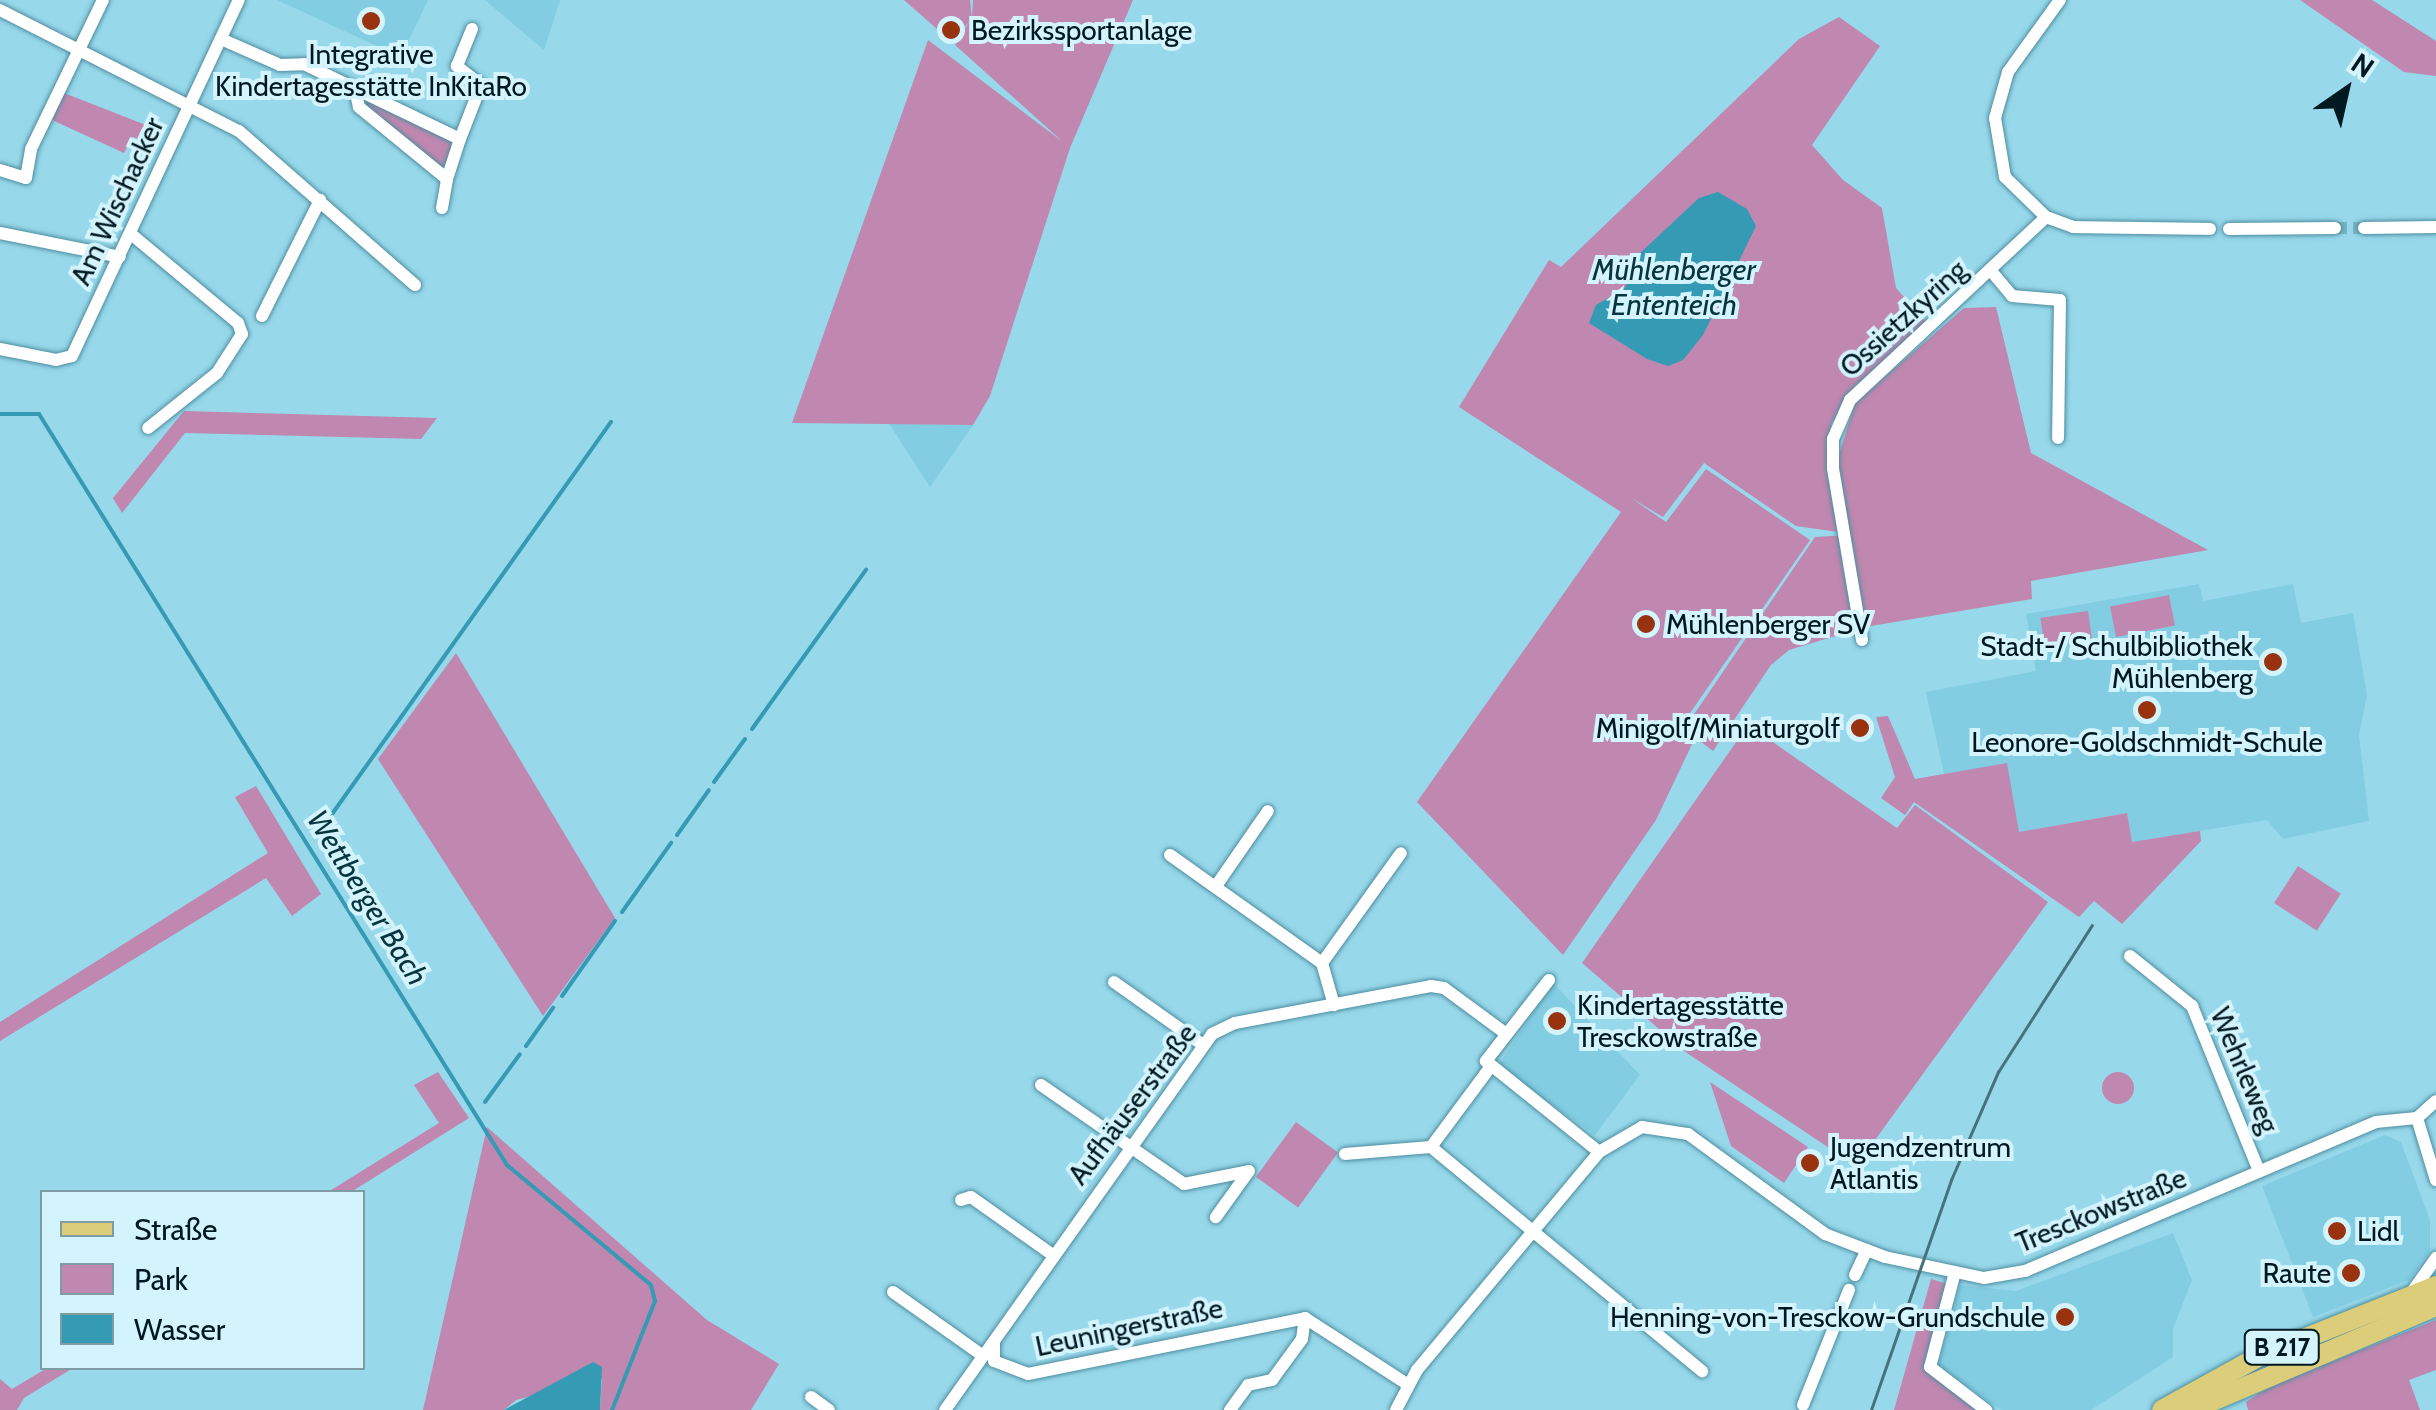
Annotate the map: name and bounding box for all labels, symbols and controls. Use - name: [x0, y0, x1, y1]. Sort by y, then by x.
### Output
- marker: Integrative Kindertagesstätte InKitaRo: [360, 10, 382, 32]
- place label: Bezirkssportanlage: [971, 13, 1192, 47]
- marker: Bezirkssportanlage: [940, 19, 962, 41]
- place label: Integrative Kindertagesstätte InKitaRo: [215, 37, 527, 103]
- north arrow: [2296, 40, 2396, 140]
- text: N: [2345, 45, 2380, 85]
- street label: Am Wischacker: [63, 112, 171, 290]
- water label: Mühlenberger Ententeich: [1592, 252, 1756, 322]
- street label: Ossietzkyring: [1833, 252, 1973, 384]
- place label: Mühlenberger SV: [1666, 607, 1870, 641]
- marker: Mühlenberger SV: [1635, 613, 1657, 635]
- place label: Stadt-/ Schulbibliothek Mühlenberg: [1980, 629, 2253, 695]
- marker: Stadt-/ Schulbibliothek Mühlenberg: [2262, 651, 2284, 673]
- marker: Leonore-Goldschmidt-Schule: [2136, 699, 2158, 721]
- place label: Minigolf/Miniaturgolf: [1596, 711, 1840, 745]
- marker: Minigolf/Miniaturgolf: [1849, 717, 1871, 739]
- place label: Leonore-Goldschmidt-Schule: [1971, 725, 2323, 759]
- water label: Wettberger Bach: [299, 804, 435, 992]
- place label: Kindertagesstätte Tresckowstraße: [1577, 988, 1784, 1054]
- street label: Wehrleweg: [2204, 1002, 2286, 1138]
- marker: Kindertagesstätte Tresckowstraße: [1546, 1010, 1568, 1032]
- street label: Aufhäuserstraße: [1061, 1017, 1203, 1191]
- place label: Jugendzentrum Atlantis: [1830, 1130, 2011, 1196]
- marker: Jugendzentrum Atlantis: [1799, 1152, 1821, 1174]
- street label: Tresckowstraße: [2011, 1161, 2191, 1259]
- legend: [40, 1190, 365, 1370]
- text: Straße: [134, 1211, 217, 1248]
- place label: Lidl: [2357, 1214, 2399, 1248]
- marker: Lidl: [2326, 1220, 2348, 1242]
- place label: Raute: [2262, 1256, 2331, 1290]
- text: Park: [134, 1261, 188, 1298]
- marker: Raute: [2340, 1262, 2362, 1284]
- street label: Leuningerstraße: [1032, 1291, 1226, 1363]
- place label: Henning-von-Tresckow-Grundschule: [1610, 1300, 2045, 1334]
- marker: Henning-von-Tresckow-Grundschule: [2054, 1306, 2076, 1328]
- text: Wasser: [134, 1311, 225, 1348]
- road number: B 217: [2242, 1327, 2322, 1367]

